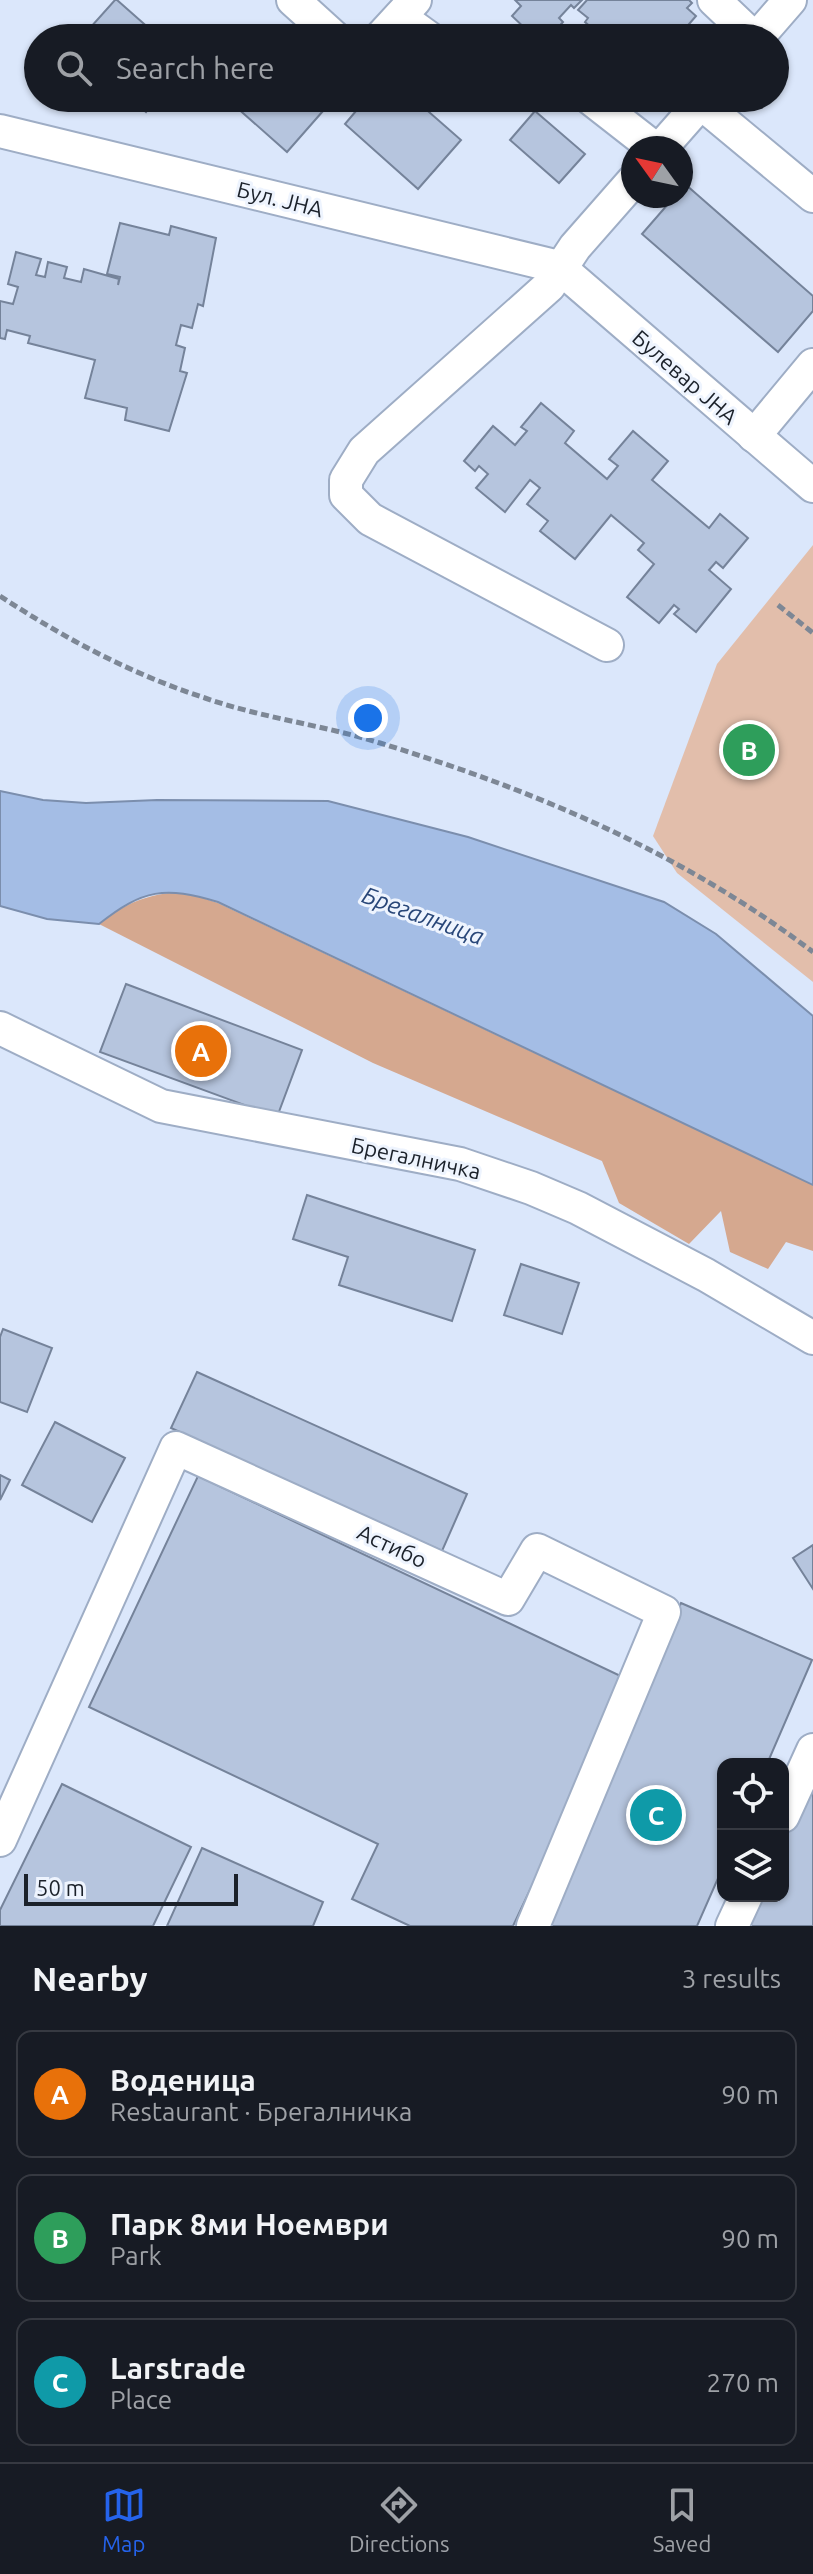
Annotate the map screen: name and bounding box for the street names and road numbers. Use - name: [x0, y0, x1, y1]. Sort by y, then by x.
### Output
- street label: Бул. ЈНА: [235, 176, 326, 221]
- street label: Булевар ЈНА: [628, 324, 743, 429]
- street label: Брегалничка: [349, 1132, 483, 1183]
- street label: Астибо: [354, 1519, 431, 1572]

